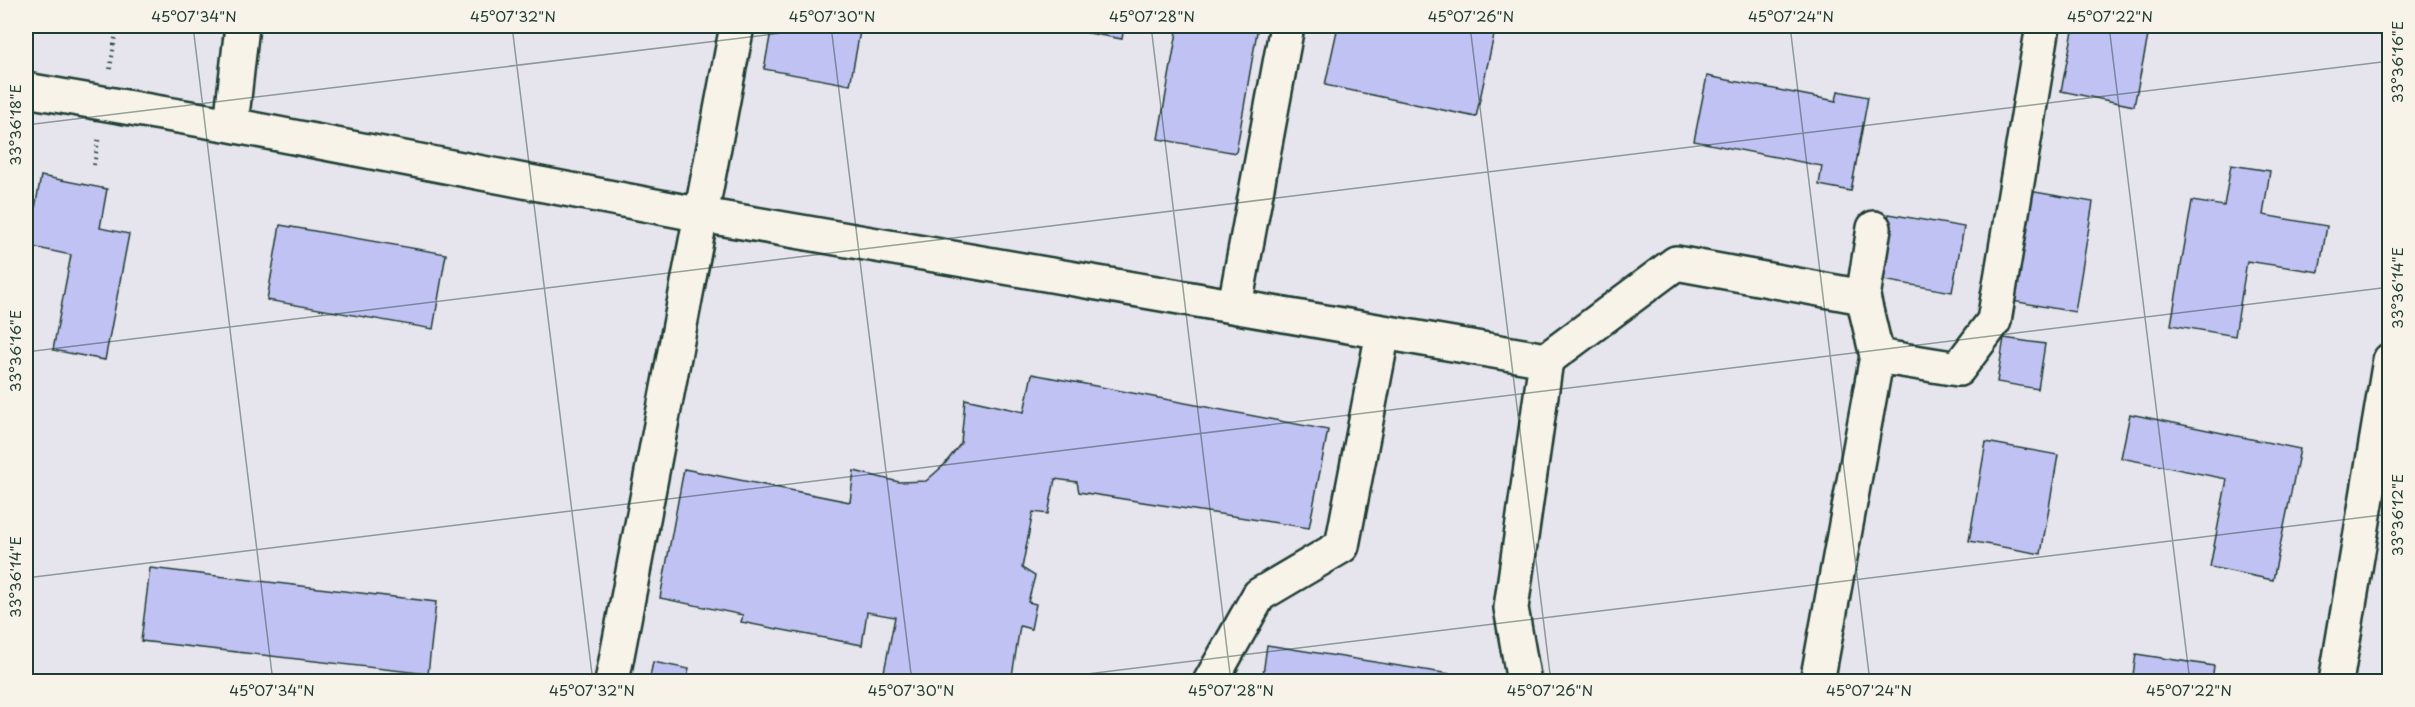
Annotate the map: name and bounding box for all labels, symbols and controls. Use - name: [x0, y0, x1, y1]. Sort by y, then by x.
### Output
- text: 45°07'34"N: [151, 4, 237, 27]
- text: 45°07'32"N: [470, 4, 556, 27]
- text: 45°07'30"N: [789, 4, 875, 27]
- text: 45°07'28"N: [1109, 4, 1195, 27]
- text: 45°07'26"N: [1428, 4, 1514, 27]
- text: 45°07'24"N: [1748, 4, 1834, 27]
- text: 45°07'22"N: [2067, 4, 2153, 27]
- text: 33°36'16"E: [2385, 21, 2408, 103]
- text: 33°36'18"E: [3, 84, 26, 166]
- text: 33°36'14"E: [2385, 247, 2408, 329]
- text: 33°36'16"E: [3, 310, 26, 392]
- text: 33°36'12"E: [2385, 474, 2408, 556]
- text: 33°36'14"E: [3, 536, 26, 618]
- text: 45°07'34"N: [229, 678, 315, 701]
- text: 45°07'32"N: [549, 678, 635, 701]
- text: 45°07'30"N: [868, 678, 954, 701]
- text: 45°07'28"N: [1188, 678, 1274, 701]
- text: 45°07'26"N: [1507, 678, 1593, 701]
- text: 45°07'24"N: [1826, 678, 1912, 701]
- text: 45°07'22"N: [2146, 678, 2232, 701]

